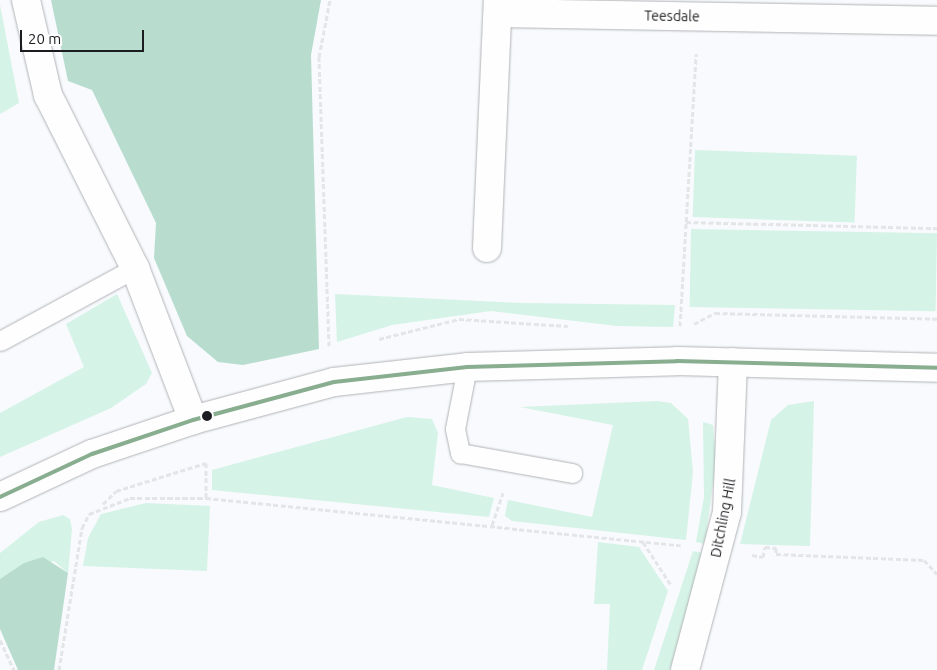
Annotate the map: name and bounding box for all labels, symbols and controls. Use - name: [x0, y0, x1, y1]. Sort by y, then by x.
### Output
- street label: Teesdale: [644, 7, 700, 25]
- scale bar: [22, 20, 146, 52]
- text: 20 m: [28, 30, 61, 47]
- unlabelled marker: [202, 411, 212, 421]
- street label: Ditchling Hill: [707, 477, 739, 559]

